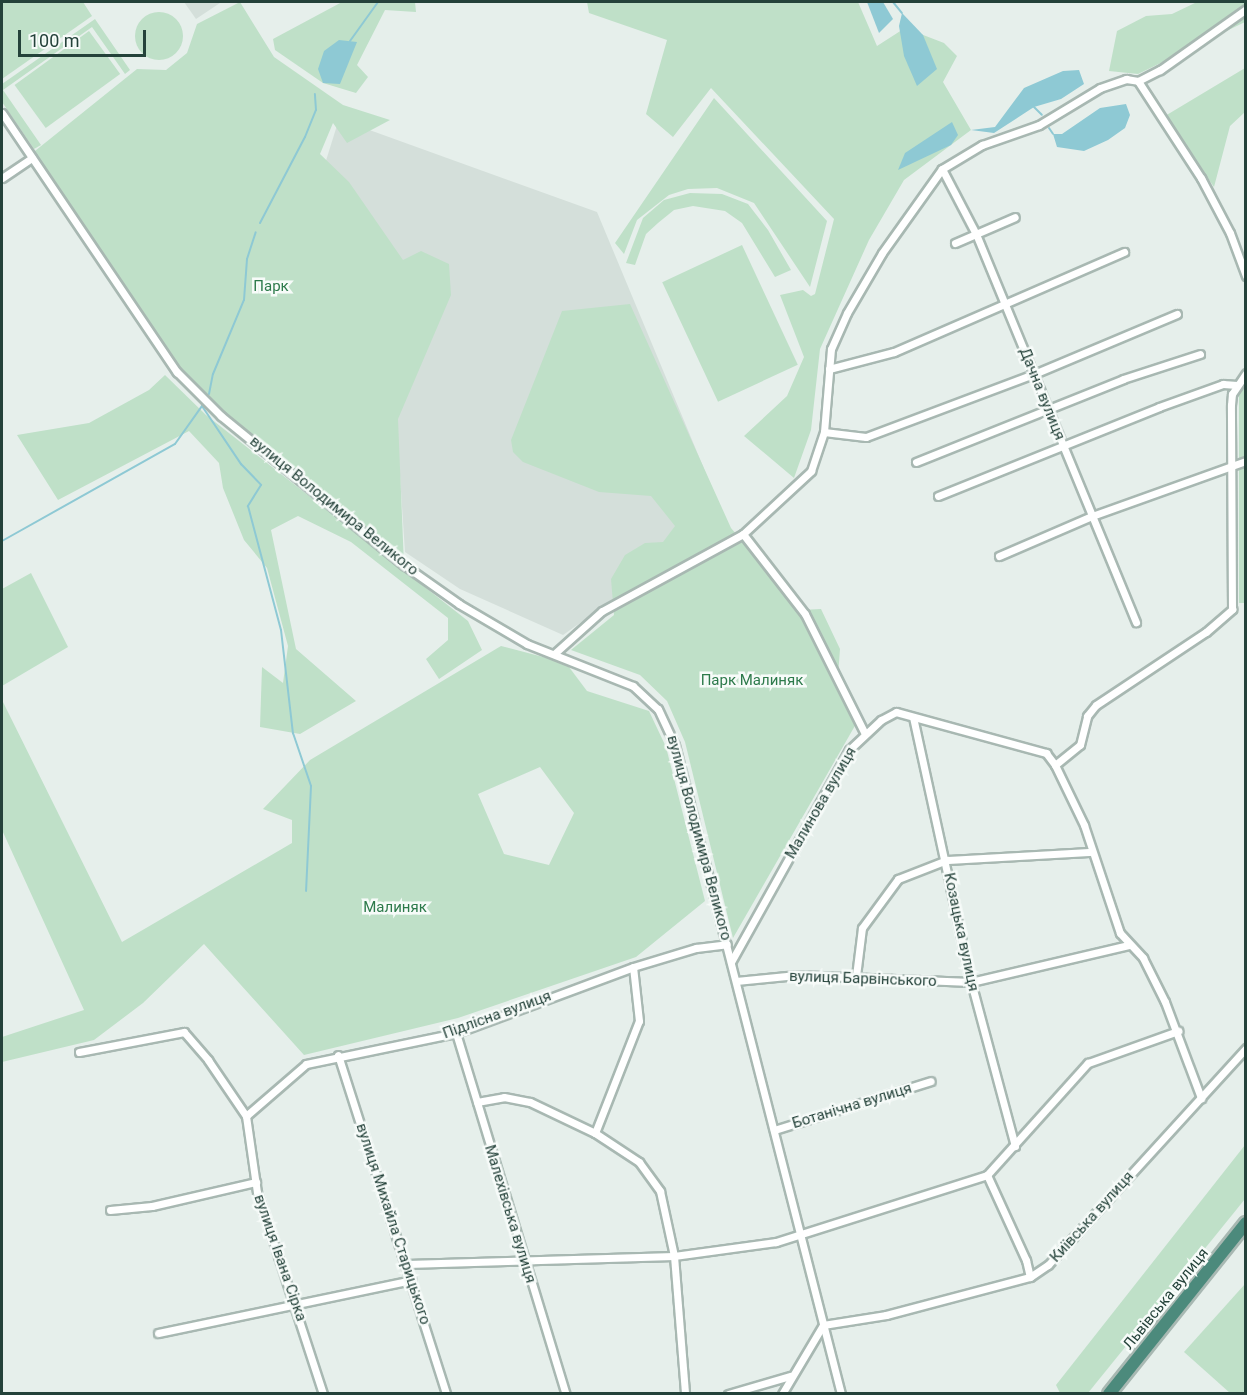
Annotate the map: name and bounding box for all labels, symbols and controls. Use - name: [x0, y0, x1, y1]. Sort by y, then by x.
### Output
- scale bar: [21, 18, 148, 56]
- text: 100 m: [29, 30, 80, 51]
- park label: Парк: [253, 278, 289, 296]
- street label: Дачна вулиця: [1015, 345, 1069, 443]
- street label: вулиця Володимира Великого: [246, 432, 422, 580]
- park label: Парк Малиняк: [701, 672, 803, 690]
- street label: вулиця Володимира Великого: [663, 733, 735, 943]
- street label: Малинова вулиця: [782, 744, 860, 862]
- street label: Козацька вулиця: [940, 871, 982, 993]
- park label: Малиняк: [363, 899, 427, 917]
- street label: вулиця Барвінського: [789, 967, 937, 991]
- street label: Підлісна вулиця: [440, 987, 554, 1043]
- street label: Ботанічна вулиця: [790, 1079, 914, 1133]
- street label: вулиця Михайла Старицького: [352, 1121, 434, 1327]
- street label: Малехівська вулиця: [480, 1143, 540, 1285]
- street label: Київська вулиця: [1046, 1168, 1138, 1266]
- street label: вулиця Івана Сірка: [250, 1192, 310, 1324]
- street label: Львівська вулиця: [1120, 1245, 1212, 1353]

